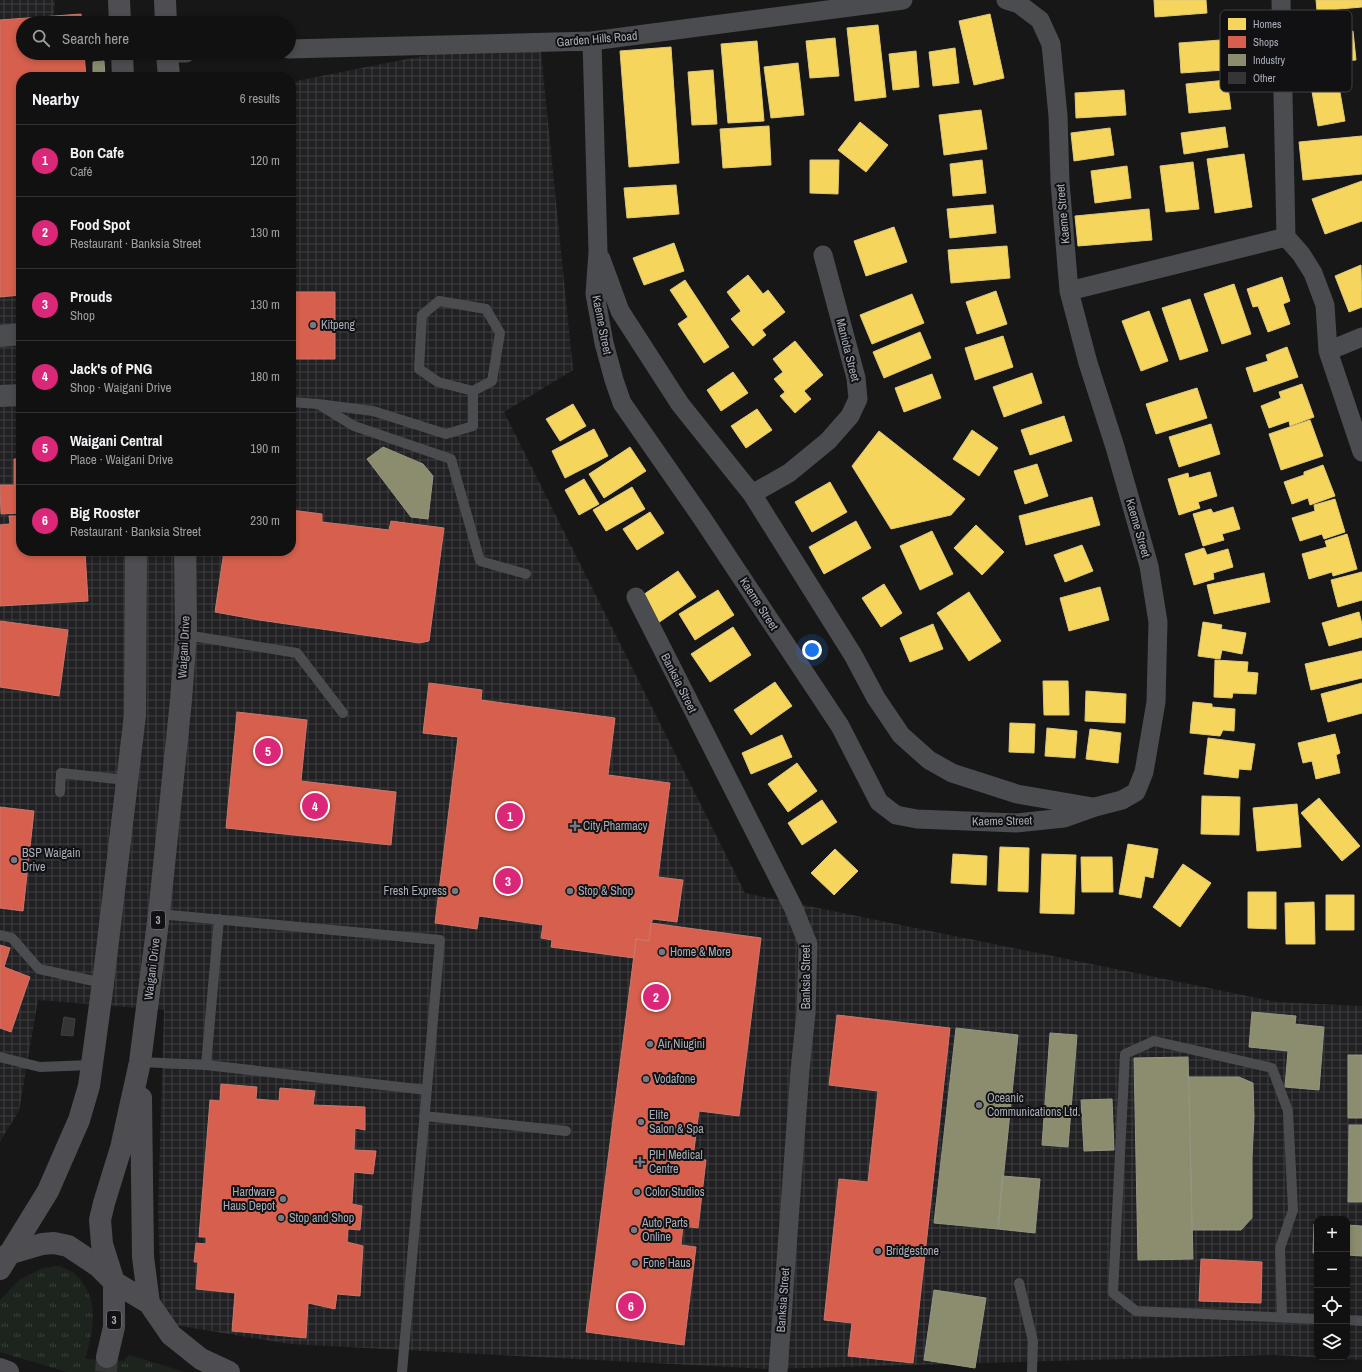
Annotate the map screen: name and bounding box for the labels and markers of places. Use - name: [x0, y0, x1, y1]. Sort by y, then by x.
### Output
- place label: Kitpeng: [321, 317, 355, 333]
- marker: Kitpeng: [308, 320, 318, 330]
- pin: 5: [255, 736, 281, 766]
- pin: 4: [302, 791, 328, 821]
- pin: 1: [497, 801, 523, 831]
- place label: City Pharmacy: [583, 818, 648, 834]
- marker: City Pharmacy: [570, 821, 580, 831]
- place label: BSP Waigain Drive: [22, 845, 81, 875]
- marker: BSP Waigain Drive: [9, 855, 19, 865]
- pin: 3: [495, 866, 521, 896]
- place label: Fresh Express: [384, 883, 447, 899]
- place label: Stop & Shop: [578, 883, 633, 899]
- marker: Fresh Express: [450, 886, 460, 896]
- marker: Stop & Shop: [565, 886, 575, 896]
- place label: Home & More: [670, 944, 731, 960]
- marker: Home & More: [657, 947, 667, 957]
- pin: 2: [643, 982, 669, 1012]
- place label: Air Niugini: [657, 1036, 705, 1052]
- marker: Air Niugini: [645, 1039, 655, 1049]
- place label: Vodafone: [654, 1071, 696, 1087]
- marker: Vodafone: [641, 1074, 651, 1084]
- place label: Oceanic Communications Ltd.: [987, 1090, 1081, 1120]
- marker: Oceanic Communications Ltd.: [974, 1100, 984, 1110]
- place label: Elite Salon & Spa: [649, 1107, 704, 1137]
- marker: Elite Salon & Spa: [636, 1117, 646, 1127]
- place label: PIH Medical Centre: [649, 1147, 703, 1177]
- marker: PIH Medical Centre: [634, 1156, 646, 1168]
- place label: Hardware Haus Depot: [223, 1184, 275, 1214]
- place label: Color Studios: [645, 1184, 705, 1200]
- marker: Color Studios: [632, 1187, 642, 1197]
- marker: Hardware Haus Depot: [278, 1194, 288, 1204]
- place label: Stop and Shop: [289, 1210, 354, 1226]
- marker: Stop and Shop: [276, 1213, 286, 1223]
- place label: Auto Parts Online: [641, 1215, 688, 1245]
- marker: Auto Parts Online: [629, 1225, 639, 1235]
- place label: Bridgestone: [886, 1243, 939, 1259]
- marker: Bridgestone: [873, 1246, 883, 1256]
- place label: Fone Haus: [643, 1255, 691, 1271]
- marker: Fone Haus: [630, 1258, 640, 1268]
- pin: 6: [618, 1291, 644, 1321]

